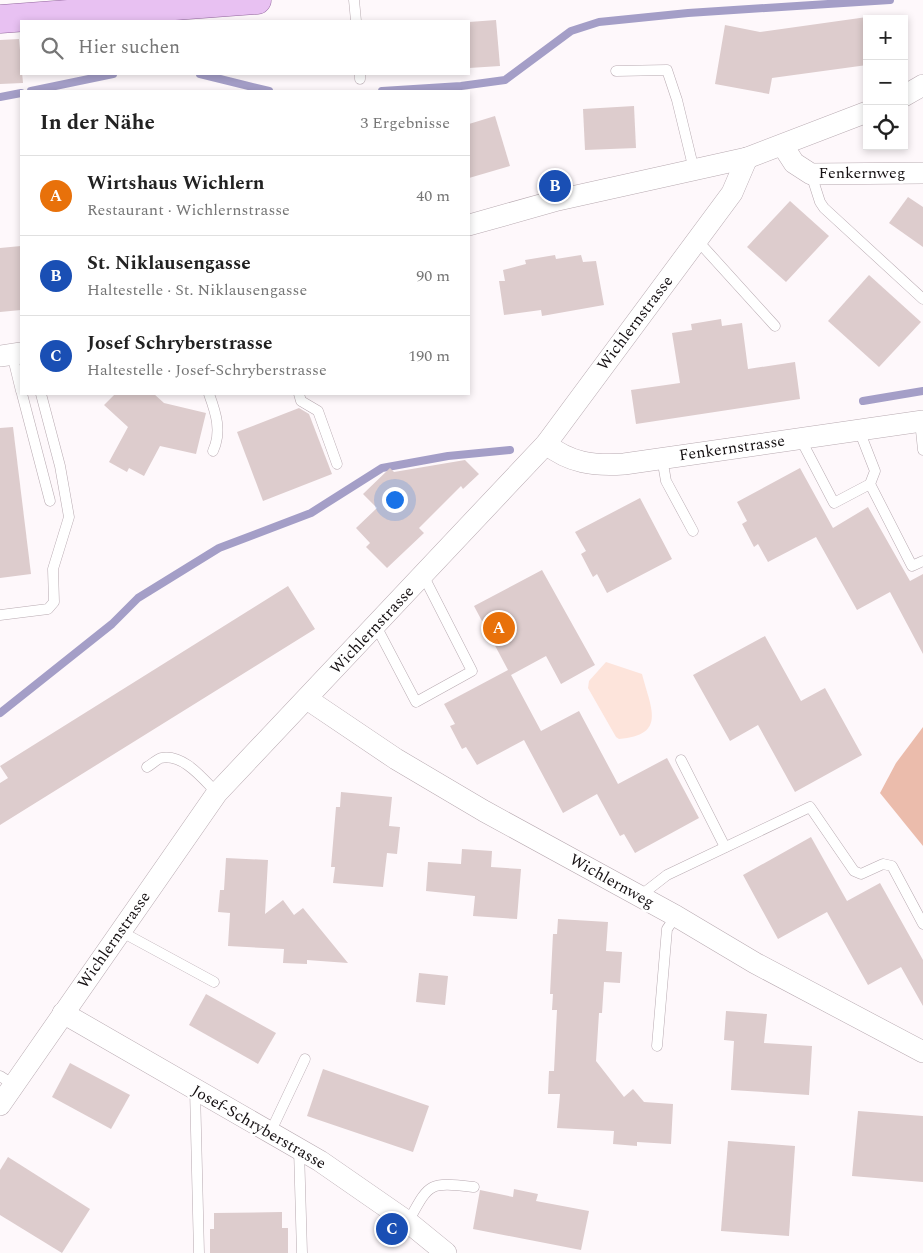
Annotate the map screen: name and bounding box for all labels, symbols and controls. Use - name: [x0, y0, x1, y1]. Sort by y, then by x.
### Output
- map controls: [863, 15, 908, 150]
- button: +: [863, 15, 908, 60]
- search box: [20, 20, 470, 75]
- text: Hier suchen: [78, 33, 180, 62]
- icon: search: [38, 34, 66, 62]
- button: −: [863, 60, 908, 105]
- button: locate: [863, 105, 908, 150]
- text: In der Nähe: [40, 107, 155, 139]
- text: 3 Ergebnisse: [360, 111, 450, 135]
- street label: Fenkernweg: [819, 161, 905, 185]
- pin: B: [539, 167, 571, 205]
- text: Wirtshaus Wichlern: [87, 169, 265, 198]
- text: A: [50, 184, 62, 208]
- text: 40 m: [416, 184, 450, 208]
- text: Restaurant · Wichlernstrasse: [87, 198, 290, 222]
- text: St. Niklausengasse: [87, 249, 251, 278]
- text: B: [50, 264, 62, 288]
- text: 90 m: [416, 264, 450, 288]
- street label: Wichlernstrasse: [591, 270, 679, 376]
- text: Haltestelle · St. Niklausengasse: [87, 278, 307, 302]
- text: Josef Schryberstrasse: [87, 329, 272, 358]
- text: C: [50, 344, 62, 368]
- text: 190 m: [408, 344, 450, 368]
- text: Haltestelle · Josef-Schryberstrasse: [87, 358, 327, 382]
- street label: Fenkernstrasse: [677, 429, 787, 467]
- your location: [382, 487, 408, 513]
- street label: Wichlernstrasse: [324, 580, 420, 680]
- pin: A: [483, 609, 515, 647]
- street label: Wichlernweg: [565, 848, 659, 914]
- street label: Wichlernstrasse: [71, 886, 157, 994]
- street label: Josef-Schryberstrasse: [187, 1079, 331, 1175]
- pin: C: [376, 1210, 408, 1248]

